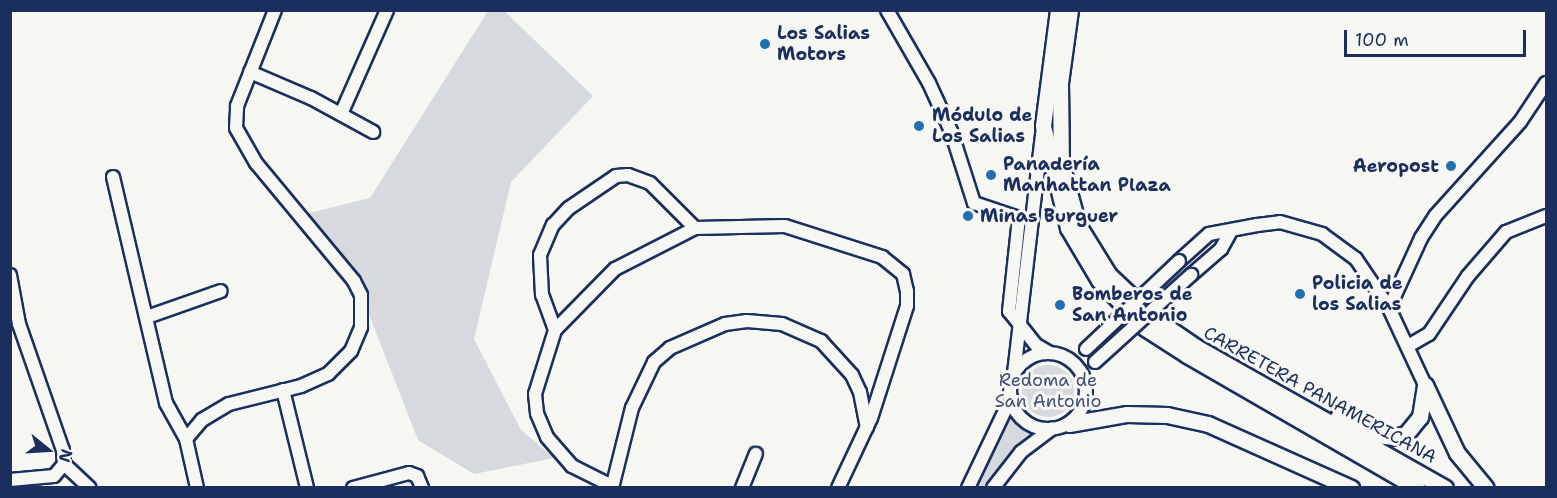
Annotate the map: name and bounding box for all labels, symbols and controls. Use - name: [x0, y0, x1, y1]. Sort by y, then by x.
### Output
- scale bar: [1347, 18, 1528, 56]
- place label: Los Salias Motors: [777, 23, 870, 66]
- text: 100 m: [1355, 28, 1409, 52]
- marker: Los Salias Motors: [758, 37, 772, 51]
- place label: Módulo de Los Salias: [932, 105, 1032, 148]
- marker: Módulo de Los Salias: [910, 117, 928, 135]
- place label: Panadería Manhattan Plaza: [1003, 154, 1171, 196]
- place label: Aeropost: [1353, 155, 1439, 177]
- marker: Aeropost: [1444, 159, 1458, 173]
- marker: Panadería Manhattan Plaza: [984, 168, 998, 182]
- place label: Minas Burguer: [980, 205, 1118, 227]
- marker: Minas Burguer: [961, 209, 975, 223]
- place label: Policia de los Salias: [1312, 273, 1403, 316]
- place label: Bomberos de San Antonio: [1072, 284, 1193, 326]
- marker: Policia de los Salias: [1293, 287, 1307, 301]
- marker: Bomberos de San Antonio: [1053, 298, 1067, 312]
- street label: CARRETERA PANAMERICANA: [1200, 322, 1440, 468]
- park label: Redoma de San Antonio: [995, 370, 1101, 412]
- north arrow: [18, 420, 78, 480]
- text: N: [54, 446, 78, 465]

